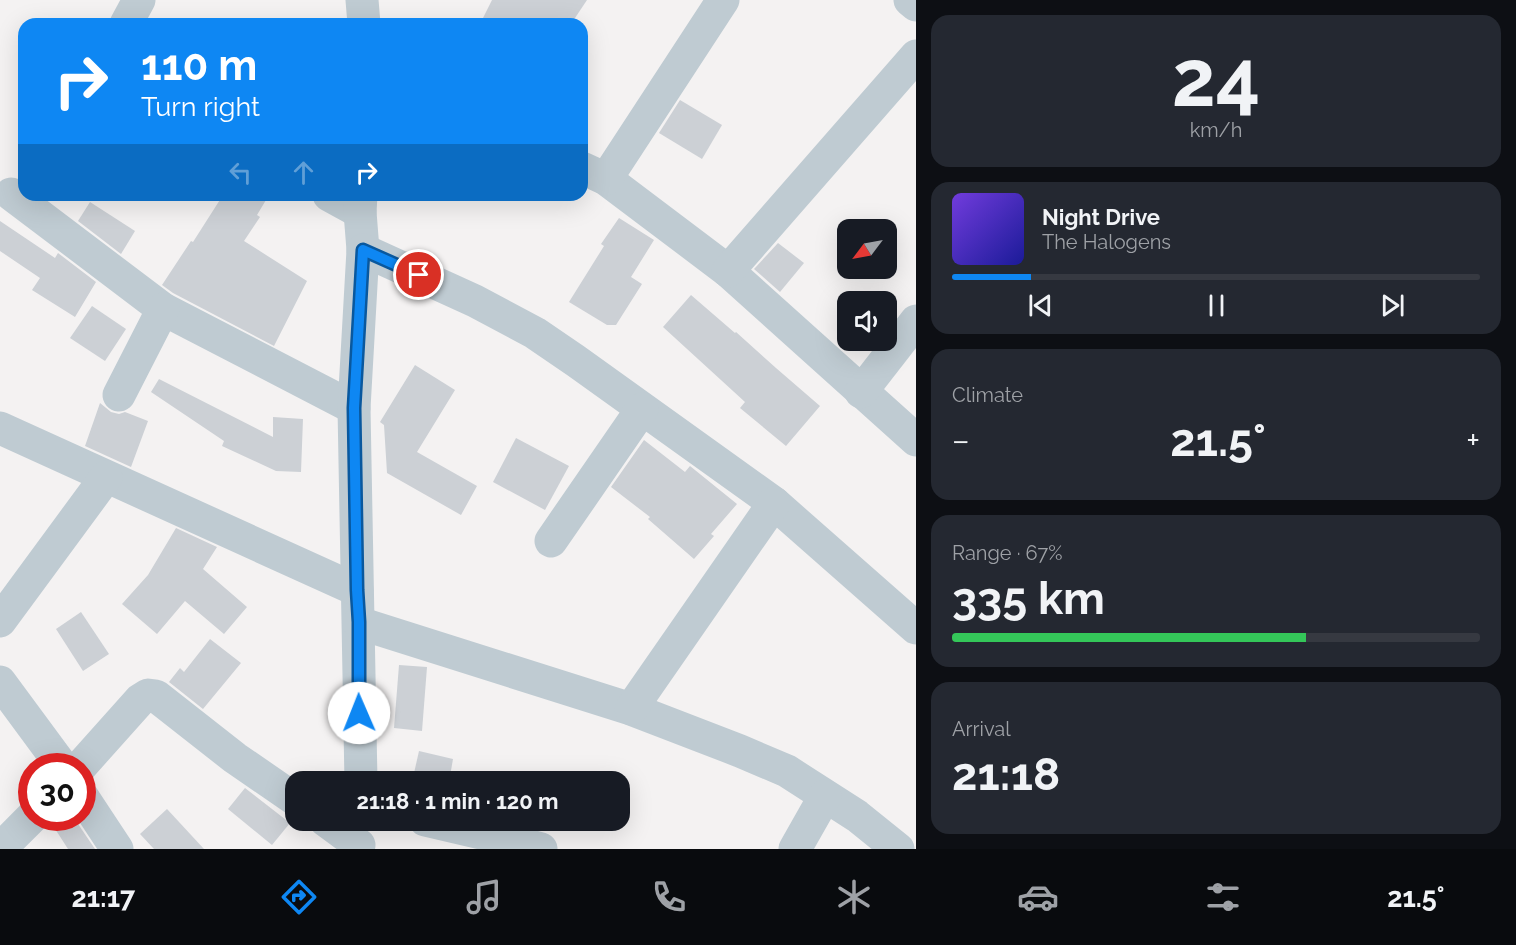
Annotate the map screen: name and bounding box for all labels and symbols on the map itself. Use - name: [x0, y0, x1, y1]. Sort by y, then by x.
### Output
- north arrow: [837, 219, 897, 279]
- pin: [393, 249, 444, 300]
- position arrow: [327, 681, 391, 745]
- speed limit sign: 30: [18, 753, 96, 831]

